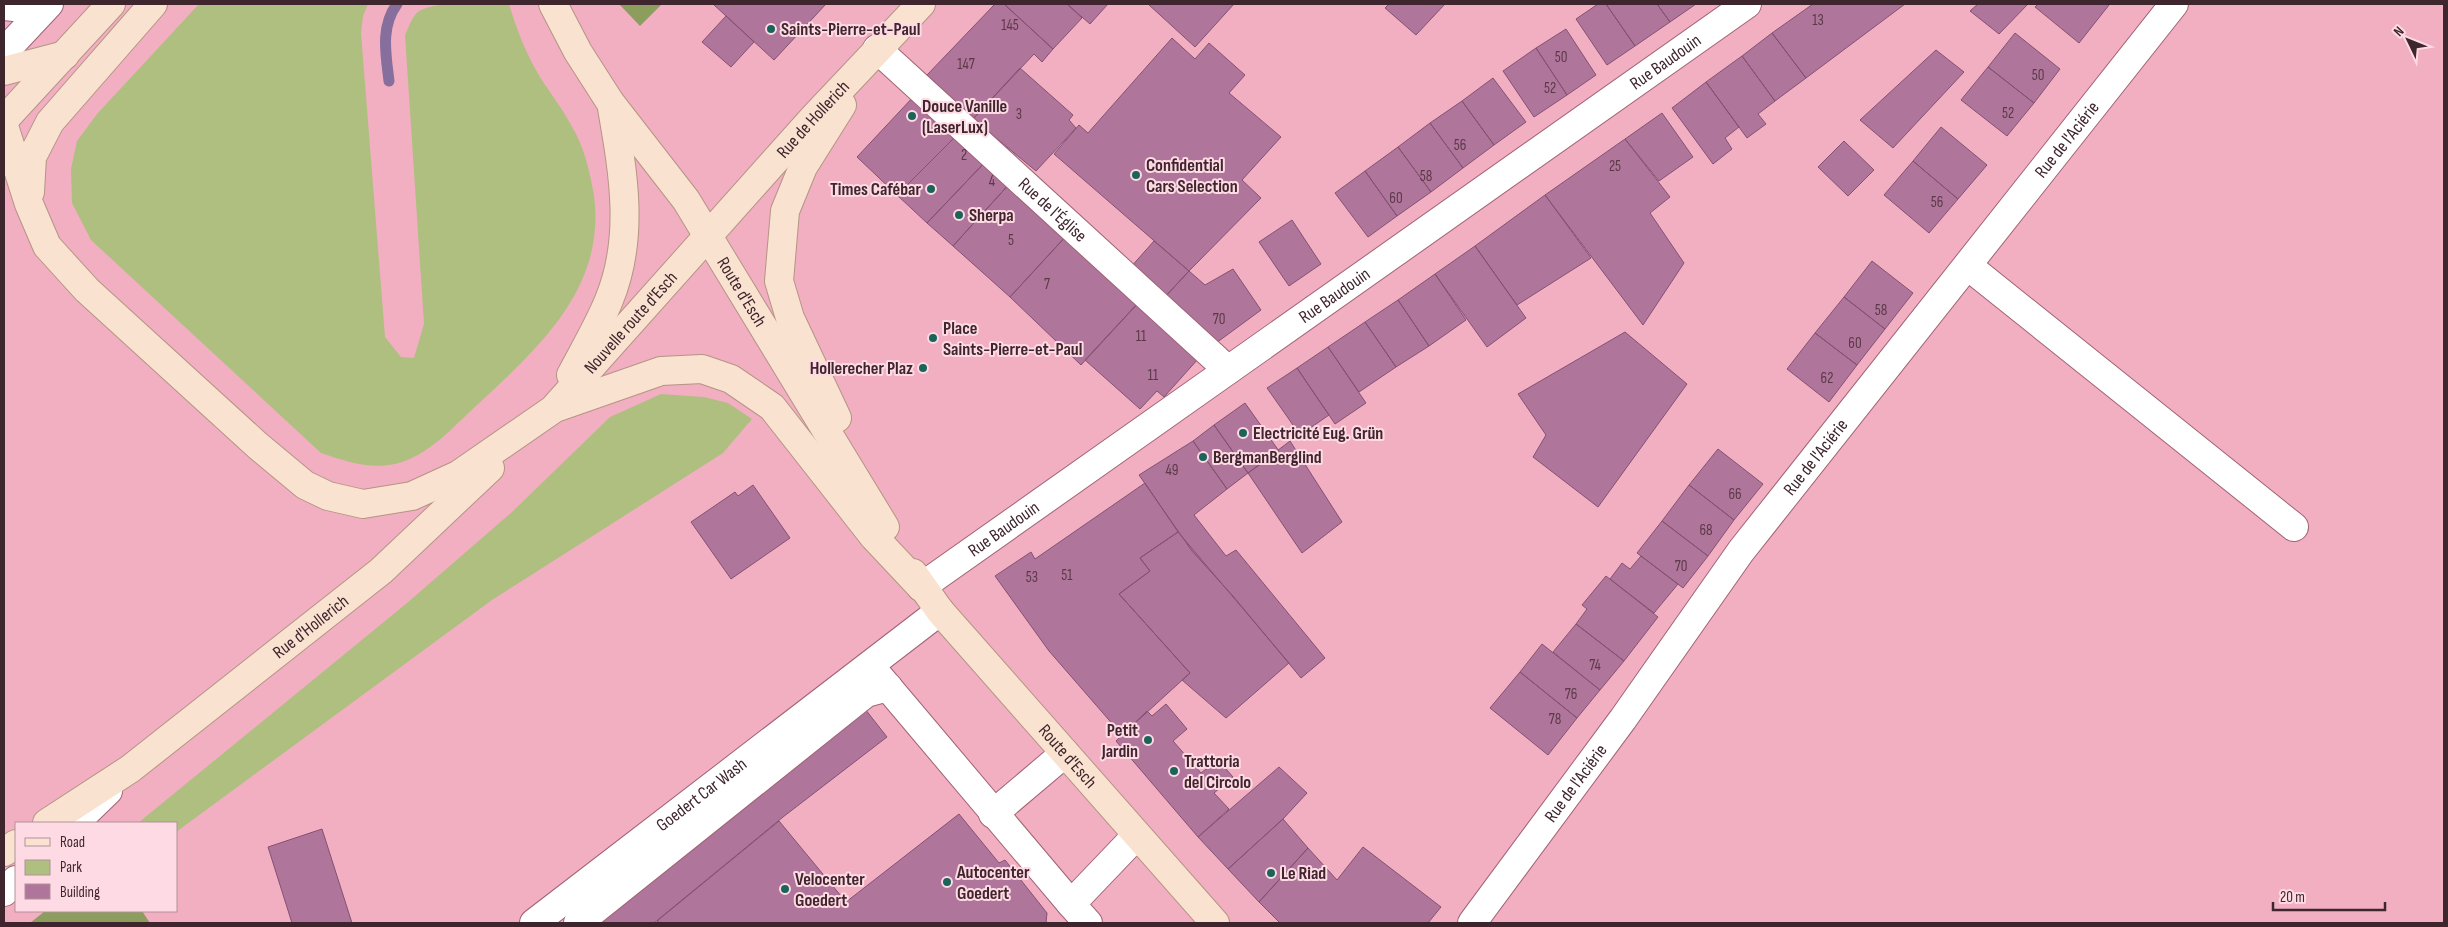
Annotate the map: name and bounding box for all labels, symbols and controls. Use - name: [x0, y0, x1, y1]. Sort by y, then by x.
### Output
- house number: 13: [1812, 11, 1824, 30]
- north arrow: [2383, 15, 2433, 65]
- house number: 145: [1001, 16, 1019, 35]
- place label: Saints-Pierre-et-Paul: [781, 19, 920, 40]
- marker: Saints-Pierre-et-Paul: [765, 23, 777, 35]
- text: N: [2390, 23, 2408, 40]
- street label: Rue Baudouin: [1626, 30, 1705, 94]
- house number: 50: [1555, 48, 1567, 67]
- house number: 147: [957, 55, 975, 74]
- house number: 50: [2032, 66, 2044, 85]
- street label: Rue de Hollerich: [772, 76, 854, 163]
- house number: 52: [1544, 79, 1556, 98]
- place label: Douce Vanille (LaserLux): [922, 96, 1007, 138]
- street label: Rue de l'Aciérie: [2031, 97, 2104, 182]
- house number: 52: [2002, 104, 2014, 123]
- house number: 3: [1016, 105, 1022, 124]
- marker: Douce Vanille (LaserLux): [906, 110, 918, 122]
- house number: 56: [1454, 136, 1466, 155]
- house number: 2: [961, 146, 967, 165]
- place label: Confidential Cars Selection: [1146, 155, 1238, 197]
- house number: 25: [1609, 157, 1621, 176]
- house number: 58: [1420, 167, 1432, 186]
- marker: Confidential Cars Selection: [1130, 169, 1142, 181]
- house number: 4: [989, 172, 995, 191]
- street label: Rue de l'Église: [1014, 173, 1091, 246]
- place label: Times Cafébar: [830, 179, 921, 200]
- marker: Times Cafébar: [925, 183, 937, 195]
- house number: 60: [1389, 189, 1403, 208]
- house number: 56: [1931, 193, 1943, 212]
- place label: Sherpa: [969, 205, 1014, 226]
- marker: Sherpa: [953, 209, 965, 221]
- house number: 5: [1008, 231, 1014, 250]
- street label: Route d'Esch: [712, 253, 771, 331]
- street label: Rue Baudouin: [1295, 263, 1374, 328]
- street label: Nouvelle route d'Esch: [580, 267, 682, 378]
- house number: 7: [1044, 275, 1050, 294]
- house number: 58: [1875, 301, 1887, 320]
- house number: 70: [1213, 310, 1225, 329]
- place label: Place Saints-Pierre-et-Paul: [943, 318, 1082, 360]
- house number: 11: [1136, 327, 1147, 346]
- marker: Place Saints-Pierre-et-Paul: [927, 332, 939, 344]
- house number: 60: [1848, 334, 1862, 353]
- place label: Hollerecher Plaz: [810, 358, 913, 379]
- marker: Hollerecher Plaz: [917, 362, 929, 374]
- house number: 11: [1148, 366, 1159, 385]
- house number: 62: [1821, 369, 1833, 388]
- street label: Rue de l'Aciérie: [1779, 415, 1852, 500]
- place label: Electricité Eug. Grün: [1253, 423, 1383, 444]
- marker: Electricité Eug. Grün: [1237, 427, 1249, 439]
- place label: BergmanBerglind: [1213, 447, 1322, 468]
- marker: BergmanBerglind: [1197, 451, 1209, 463]
- house number: 49: [1166, 461, 1178, 480]
- house number: 66: [1728, 485, 1742, 504]
- street label: Rue Baudouin: [964, 497, 1043, 561]
- house number: 68: [1699, 521, 1713, 540]
- house number: 70: [1675, 557, 1687, 576]
- house number: 51: [1061, 566, 1073, 585]
- house number: 53: [1026, 568, 1038, 587]
- street label: Rue d'Hollerich: [269, 591, 353, 663]
- house number: 74: [1589, 656, 1601, 675]
- house number: 76: [1565, 685, 1577, 704]
- house number: 78: [1549, 710, 1561, 729]
- street label: Route d'Esch: [1034, 720, 1101, 793]
- place label: Petit Jardin: [1101, 720, 1138, 762]
- marker: Petit Jardin: [1142, 734, 1154, 746]
- street label: Rue de l'Aciérie: [1540, 740, 1612, 826]
- place label: Trattoria del Circolo: [1184, 751, 1251, 793]
- street label: Goedert Car Wash: [652, 754, 751, 836]
- marker: Trattoria del Circolo: [1168, 765, 1180, 777]
- legend: [15, 822, 178, 912]
- text: Road: [60, 833, 85, 852]
- text: Park: [60, 858, 82, 877]
- place label: Autocenter Goedert: [956, 862, 1030, 904]
- place label: Le Riad: [1281, 863, 1326, 884]
- marker: Le Riad: [1265, 867, 1277, 879]
- place label: Velocenter Goedert: [795, 869, 865, 911]
- marker: Autocenter Goedert: [941, 876, 953, 888]
- scale bar: [2273, 880, 2386, 912]
- text: Building: [60, 883, 100, 902]
- marker: Velocenter Goedert: [779, 883, 791, 895]
- text: 20 m: [2280, 888, 2305, 907]

